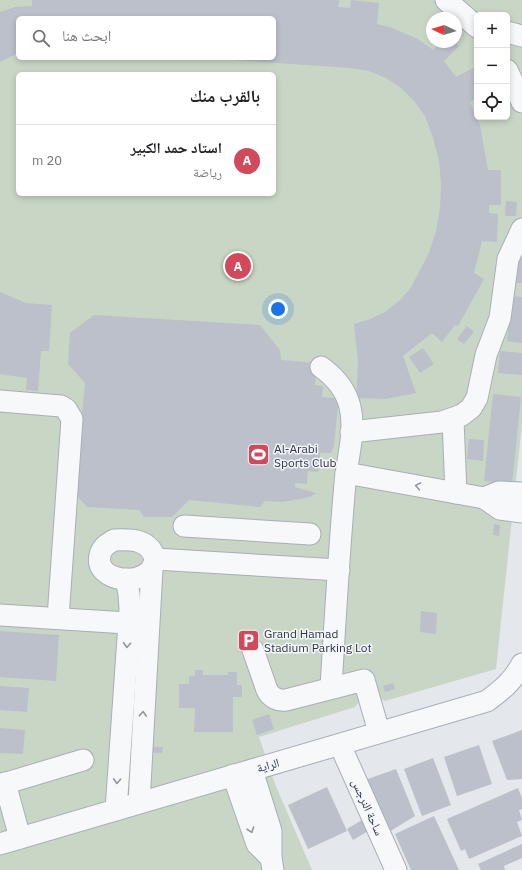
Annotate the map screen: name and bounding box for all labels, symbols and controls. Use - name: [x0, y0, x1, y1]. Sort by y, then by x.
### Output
- north arrow: [426, 12, 462, 48]
- map controls: [474, 12, 510, 120]
- button: +: [474, 12, 510, 48]
- search box: [16, 16, 276, 60]
- text: ابحث هنا: [62, 26, 111, 45]
- icon: search: [30, 27, 52, 49]
- button: −: [474, 48, 510, 84]
- button: locate: [474, 84, 510, 120]
- text: بالقرب منك: [190, 85, 260, 107]
- text: استاد حمد الكبير: [130, 138, 222, 157]
- text: 20 m: [32, 152, 62, 169]
- text: A: [243, 152, 251, 169]
- text: رياضة: [193, 164, 222, 181]
- pin: A: [225, 251, 251, 281]
- your location: [268, 299, 288, 319]
- place label: Al-Arabi Sports Club: [274, 441, 337, 470]
- sports icon: Al-Arabi Sports Club: [246, 442, 272, 468]
- one-way arrow: [415, 482, 421, 491]
- place label: Grand Hamad Stadium Parking Lot: [264, 626, 372, 655]
- parking icon: Grand Hamad Stadium Parking Lot: [236, 627, 262, 653]
- one-way arrow: [122, 642, 131, 648]
- one-way arrow: [139, 711, 147, 717]
- street label: الراية: [255, 755, 281, 776]
- street label: ساحة النرجس: [349, 776, 387, 838]
- one-way arrow: [113, 778, 122, 784]
- one-way arrow: [247, 826, 255, 833]

